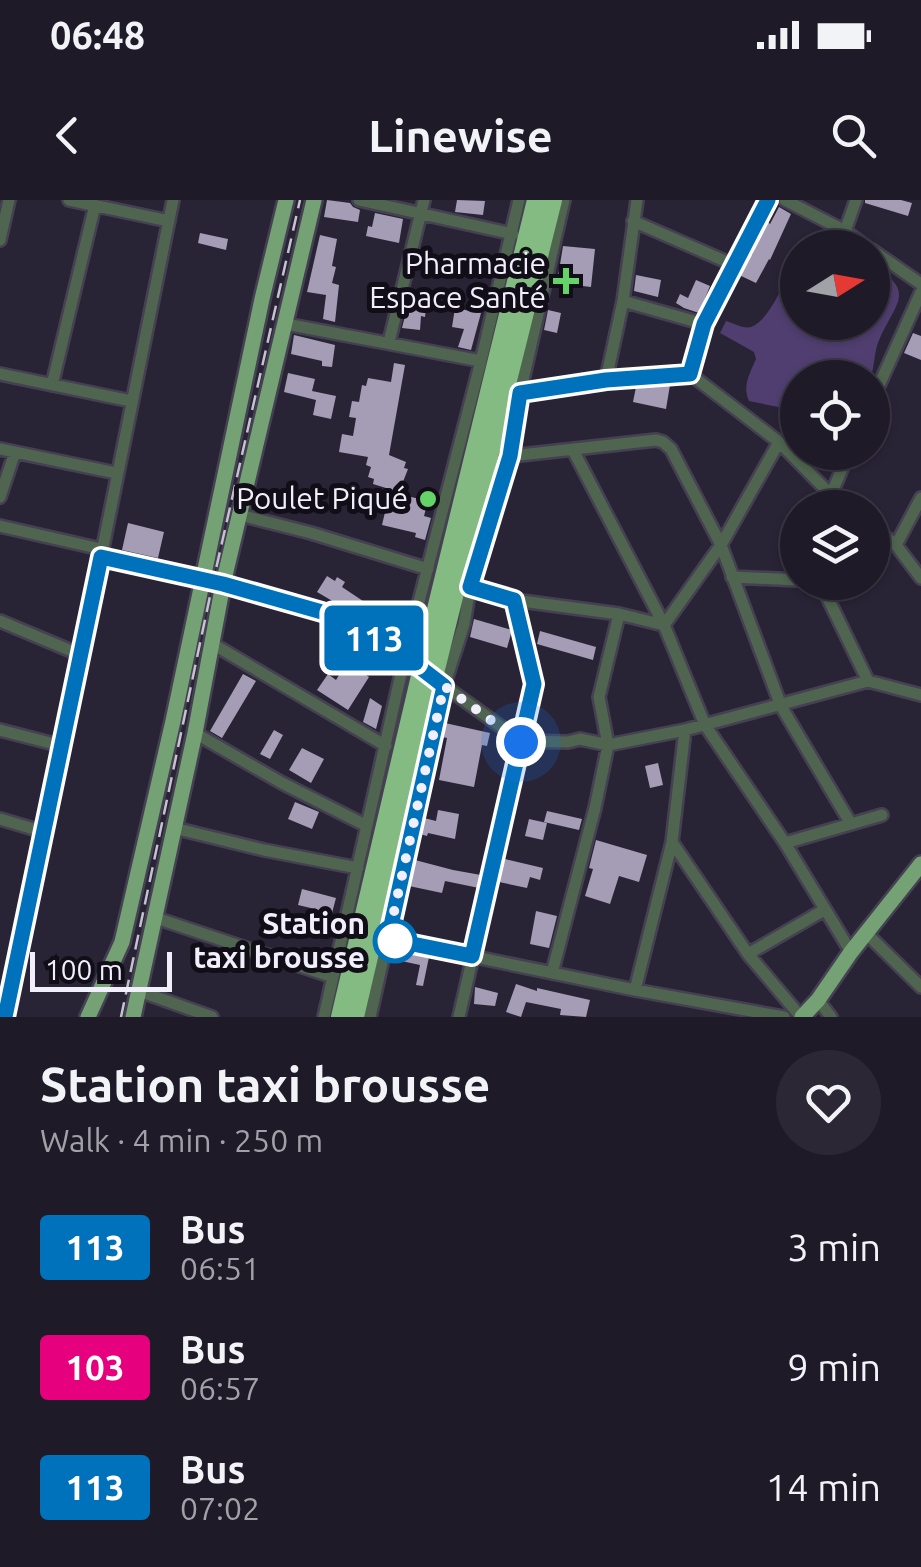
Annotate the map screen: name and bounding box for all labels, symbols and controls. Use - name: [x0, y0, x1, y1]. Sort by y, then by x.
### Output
- text: 06:48: [50, 14, 145, 56]
- icon: back: [40, 108, 95, 163]
- icon: search: [826, 108, 881, 163]
- text: Linewise: [368, 110, 553, 161]
- north arrow: [780, 230, 890, 340]
- map controls: [780, 230, 890, 600]
- place label: Pharmacie Espace Santé: [369, 246, 546, 314]
- marker: Pharmacie Espace Santé: [555, 270, 577, 292]
- button: locate: [780, 360, 890, 470]
- place label: Poulet Piqué: [236, 481, 408, 515]
- marker: Poulet Piqué: [417, 488, 439, 510]
- button: layers: [780, 490, 890, 600]
- line badge: 113: [316, 606, 432, 670]
- text: 113: [344, 618, 404, 658]
- your location: [496, 717, 546, 767]
- place label: Station taxi brousse: [193, 906, 365, 974]
- marker: Station taxi brousse: [374, 920, 416, 962]
- scale bar: [30, 947, 172, 991]
- text: 100 m: [45, 954, 123, 985]
- button: heart: [776, 1050, 881, 1155]
- text: Station taxi brousse: [40, 1057, 490, 1111]
- text: Walk · 4 min · 250 m: [40, 1122, 323, 1158]
- text: Bus: [180, 1208, 245, 1250]
- text: 3 min: [787, 1226, 881, 1268]
- text: 113: [65, 1227, 125, 1267]
- text: 06:51: [180, 1250, 260, 1286]
- text: Bus: [180, 1328, 245, 1370]
- text: 9 min: [787, 1346, 881, 1388]
- text: 103: [65, 1347, 125, 1387]
- text: 06:57: [180, 1370, 260, 1406]
- text: Bus: [180, 1448, 245, 1490]
- text: 14 min: [766, 1466, 881, 1508]
- text: 113: [65, 1467, 125, 1507]
- text: 07:02: [180, 1490, 260, 1526]

